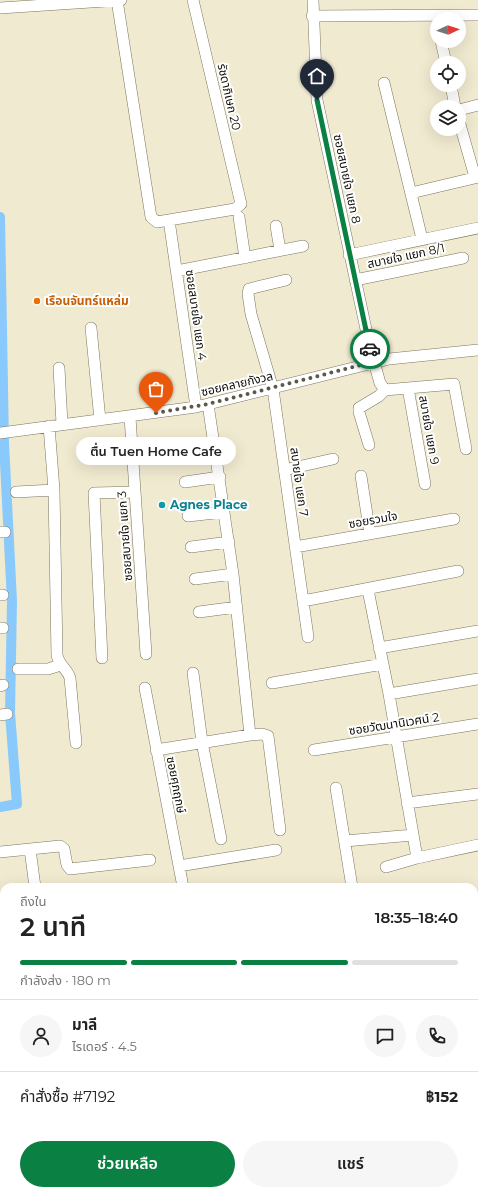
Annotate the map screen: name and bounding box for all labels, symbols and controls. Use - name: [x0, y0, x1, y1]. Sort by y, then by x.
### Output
- north arrow: [430, 12, 466, 48]
- map controls: [430, 12, 466, 136]
- button: locate: [430, 56, 466, 92]
- pin: [300, 59, 334, 100]
- street label: รัชดาภิเษก 20: [215, 62, 244, 132]
- icon: home: [306, 65, 328, 87]
- button: layers: [430, 100, 466, 136]
- street label: ซอยสบายใจ แยก 8: [331, 133, 364, 225]
- street label: สบายใจ แยก 8/1: [366, 240, 446, 271]
- street label: ซอยสบายใจ แยก 4: [183, 269, 210, 361]
- place label: เรือนจันทร์แหล่ม: [45, 293, 129, 308]
- marker: เรือนจันทร์แหล่ม: [32, 296, 42, 306]
- courier: [350, 329, 390, 369]
- icon: car: [359, 338, 381, 360]
- street label: ซอยคลายกังวล: [199, 368, 274, 399]
- pin: [139, 372, 173, 413]
- icon: bag: [145, 378, 167, 400]
- street label: สบายใจ แยก 9: [416, 394, 443, 466]
- callout: ตื่น Tuen Home Cafe: [76, 437, 236, 465]
- text: ตื่น Tuen Home Cafe: [90, 443, 222, 459]
- street label: สบายใจ แยก 7: [287, 446, 312, 518]
- street label: ซอยสบายใจ แยก 3: [114, 490, 135, 582]
- place label: Agnes Place: [169, 497, 248, 512]
- marker: Agnes Place: [157, 500, 167, 510]
- street label: ซอยรวมใจ: [347, 508, 399, 531]
- street label: ซอยวัฒนานิเวศน์ 2: [348, 709, 440, 738]
- street label: ซอยศุภฤกษ์: [164, 755, 189, 815]
- text: ถึงใน: [20, 893, 46, 909]
- text: 18:35–18:40: [375, 908, 458, 927]
- text: 2 นาที: [20, 911, 86, 943]
- text: กำลังส่ง · 180 m: [20, 972, 111, 988]
- button: person: [20, 1015, 62, 1057]
- text: มาลี: [72, 1015, 97, 1034]
- button: chat: [364, 1015, 406, 1057]
- button: phone: [416, 1015, 458, 1057]
- text: ไรเดอร์ · 4.5: [72, 1038, 137, 1054]
- text: คำสั่งซื้อ #7192: [20, 1087, 115, 1106]
- text: ฿152: [426, 1087, 458, 1106]
- button: ช่วยเหลือ: [20, 1141, 235, 1187]
- button: แชร์: [243, 1141, 458, 1187]

